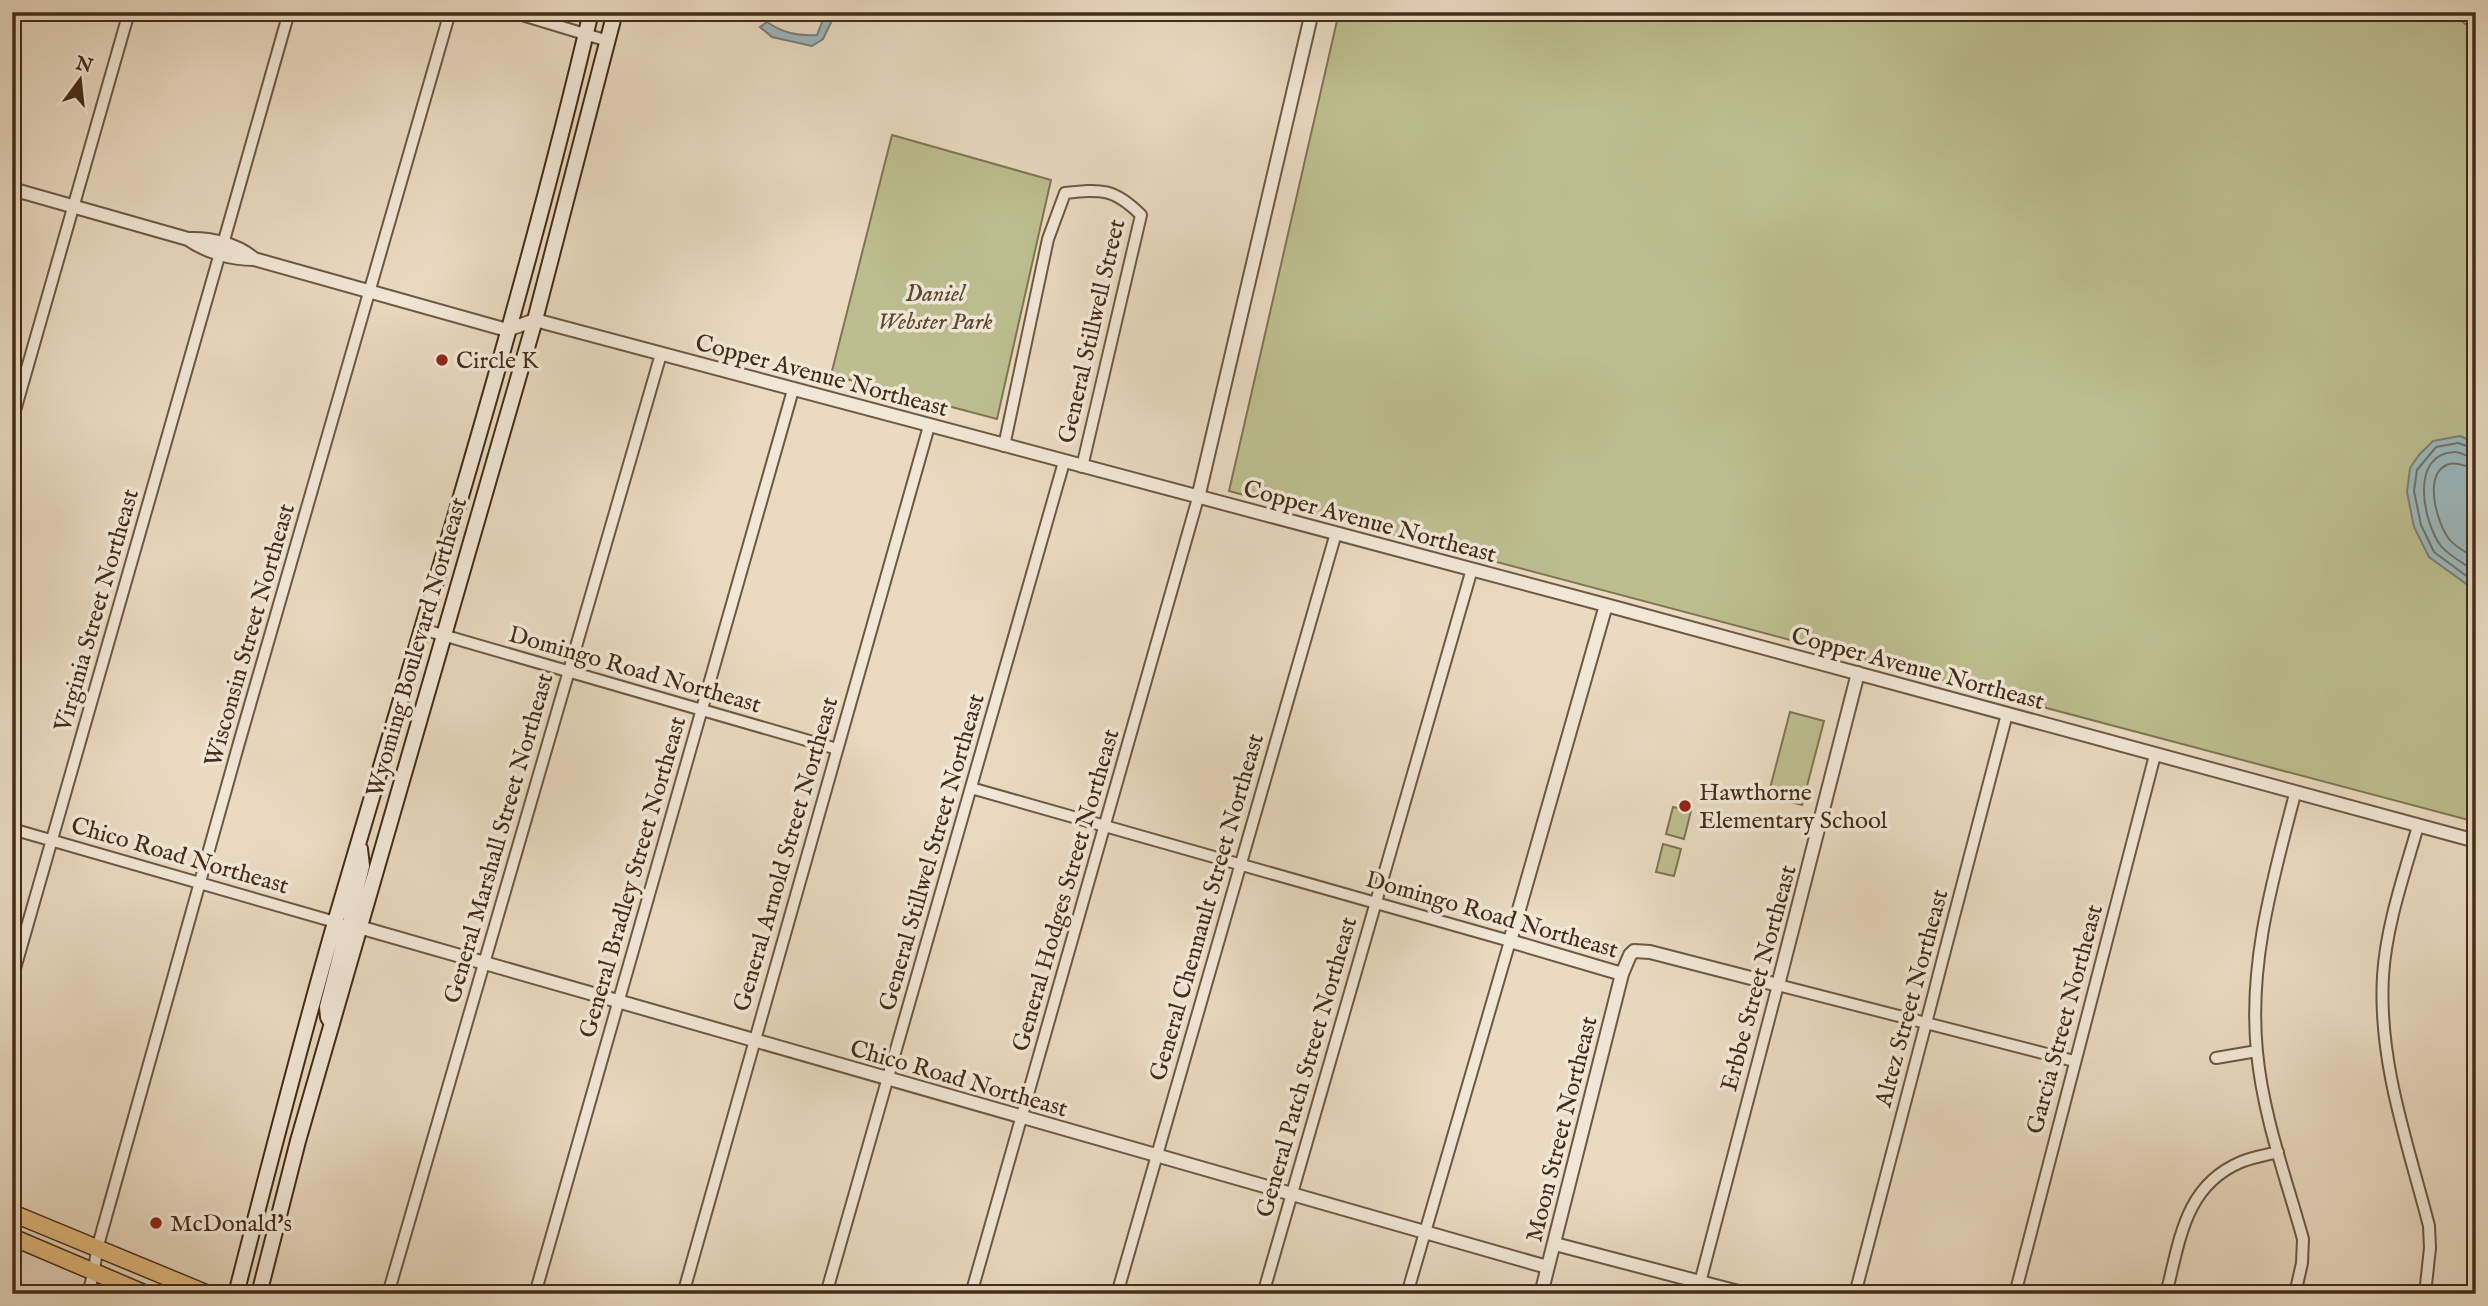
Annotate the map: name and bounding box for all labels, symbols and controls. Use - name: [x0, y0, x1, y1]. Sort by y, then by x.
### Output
- north arrow: [46, 46, 116, 116]
- text: N: [72, 52, 95, 79]
- street label: General Stillwell Street: [1052, 216, 1133, 446]
- park label: Daniel Webster Park: [877, 279, 993, 338]
- street label: Copper Avenue Northeast: [692, 328, 951, 425]
- place label: Circle K: [456, 346, 539, 377]
- marker: Circle K: [434, 352, 450, 368]
- street label: Copper Avenue Northeast: [1240, 474, 1499, 571]
- street label: Virginia Street Northeast: [48, 486, 147, 736]
- street label: Wyoming Boulevard Northeast: [360, 494, 475, 801]
- street label: Wisconsin Street Northeast: [198, 500, 303, 771]
- street label: Domingo Road Northeast: [505, 620, 764, 721]
- street label: Copper Avenue Northeast: [1788, 621, 2047, 718]
- street label: General Marshall Street Northeast: [437, 670, 562, 1007]
- street label: General Stillwel Street Northeast: [872, 690, 993, 1015]
- street label: General Arnold Street Northeast: [727, 694, 846, 1015]
- street label: General Bradley Street Northeast: [573, 713, 694, 1042]
- street label: General Hodges Street Northeast: [1005, 726, 1127, 1055]
- street label: General Chennault Street Northeast: [1143, 730, 1272, 1085]
- place label: Hawthorne Elementary School: [1699, 778, 1888, 837]
- marker: Hawthorne Elementary School: [1677, 798, 1693, 814]
- street label: Chico Road Northeast: [67, 811, 292, 902]
- street label: Erbbe Street Northeast: [1714, 862, 1805, 1095]
- street label: Domingo Road Northeast: [1362, 865, 1621, 966]
- street label: Altez Street Northeast: [1868, 886, 1956, 1112]
- street label: Garcia Street Northeast: [2020, 901, 2111, 1137]
- street label: General Patch Street Northeast: [1250, 914, 1365, 1221]
- street label: Moon Street Northeast: [1519, 1013, 1606, 1246]
- street label: Chico Road Northeast: [846, 1034, 1071, 1125]
- place label: McDonald's: [170, 1209, 292, 1240]
- marker: McDonald's: [148, 1215, 164, 1231]

